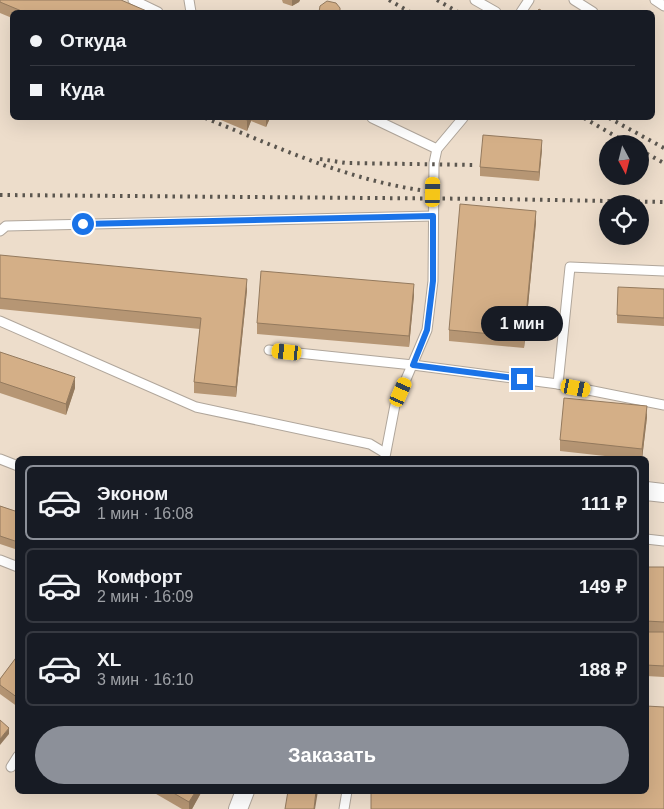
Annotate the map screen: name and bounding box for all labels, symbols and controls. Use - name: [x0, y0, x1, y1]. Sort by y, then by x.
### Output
- text: Откуда: [60, 30, 126, 51]
- text: Куда: [60, 79, 104, 100]
- north arrow: [599, 135, 649, 185]
- map controls: [599, 135, 649, 245]
- car: [425, 177, 440, 207]
- button: locate: [599, 195, 649, 245]
- route start: [72, 213, 94, 235]
- callout: 1 мин: [481, 306, 563, 342]
- text: 1 мин: [500, 315, 544, 332]
- car: [271, 343, 302, 361]
- route end: [511, 368, 533, 390]
- car: [388, 375, 413, 409]
- car: [559, 378, 592, 398]
- icon: car: [37, 480, 82, 525]
- text: Эконом: [97, 483, 168, 504]
- text: 111 ₽: [581, 493, 627, 514]
- text: 1 мин · 16:08: [97, 505, 193, 522]
- icon: car: [37, 563, 82, 608]
- text: Комфорт: [97, 566, 182, 587]
- text: 149 ₽: [579, 576, 627, 597]
- text: 2 мин · 16:09: [97, 588, 193, 605]
- icon: car: [37, 646, 82, 691]
- text: XL: [97, 649, 121, 670]
- text: 188 ₽: [579, 659, 627, 680]
- text: 3 мин · 16:10: [97, 671, 193, 688]
- button: Заказать: [35, 726, 629, 784]

